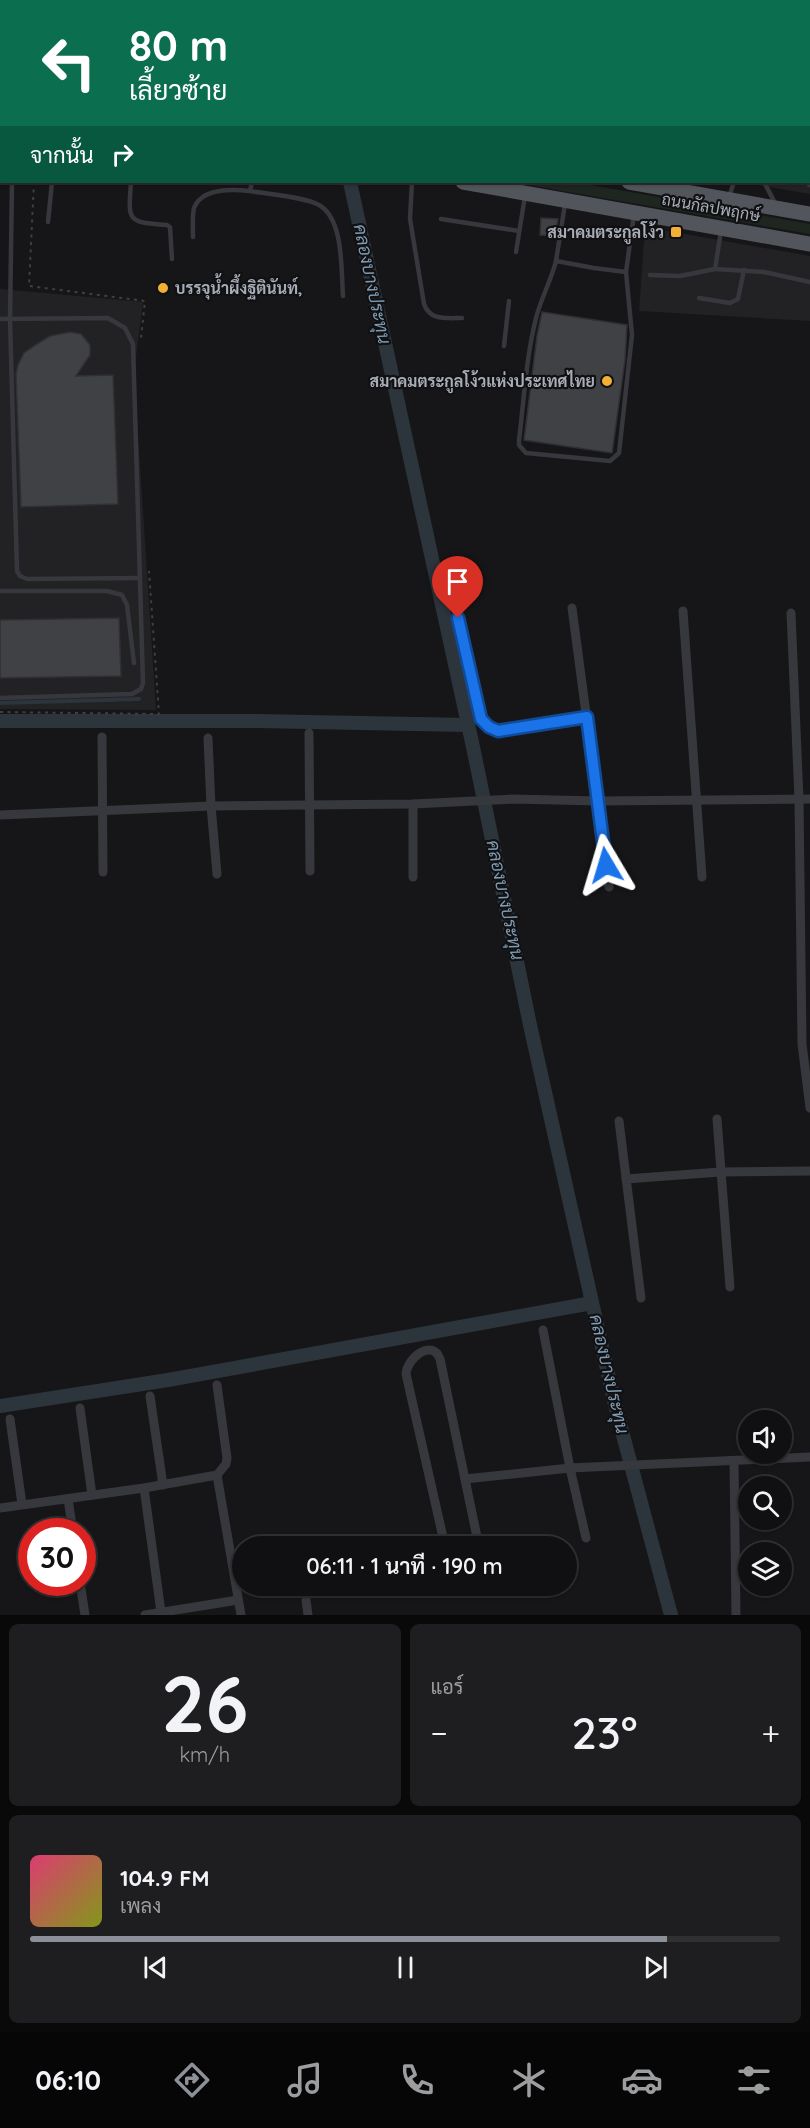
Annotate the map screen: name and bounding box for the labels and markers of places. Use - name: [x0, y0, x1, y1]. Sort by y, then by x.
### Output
- place label: สมาคมตระกูลโง้ว: [547, 221, 664, 245]
- marker: สมาคมตระกูลโง้ว: [669, 225, 683, 239]
- place label: บรรจุน้ำผึ้งฐิตินันท์,: [175, 273, 302, 300]
- marker: บรรจุน้ำผึ้งฐิตินันท์,: [156, 281, 170, 295]
- place label: สมาคมตระกูลโง้วแห่งประเทศไทย: [370, 370, 595, 394]
- marker: สมาคมตระกูลโง้วแห่งประเทศไทย: [600, 374, 614, 388]
- pin: [432, 556, 483, 618]

